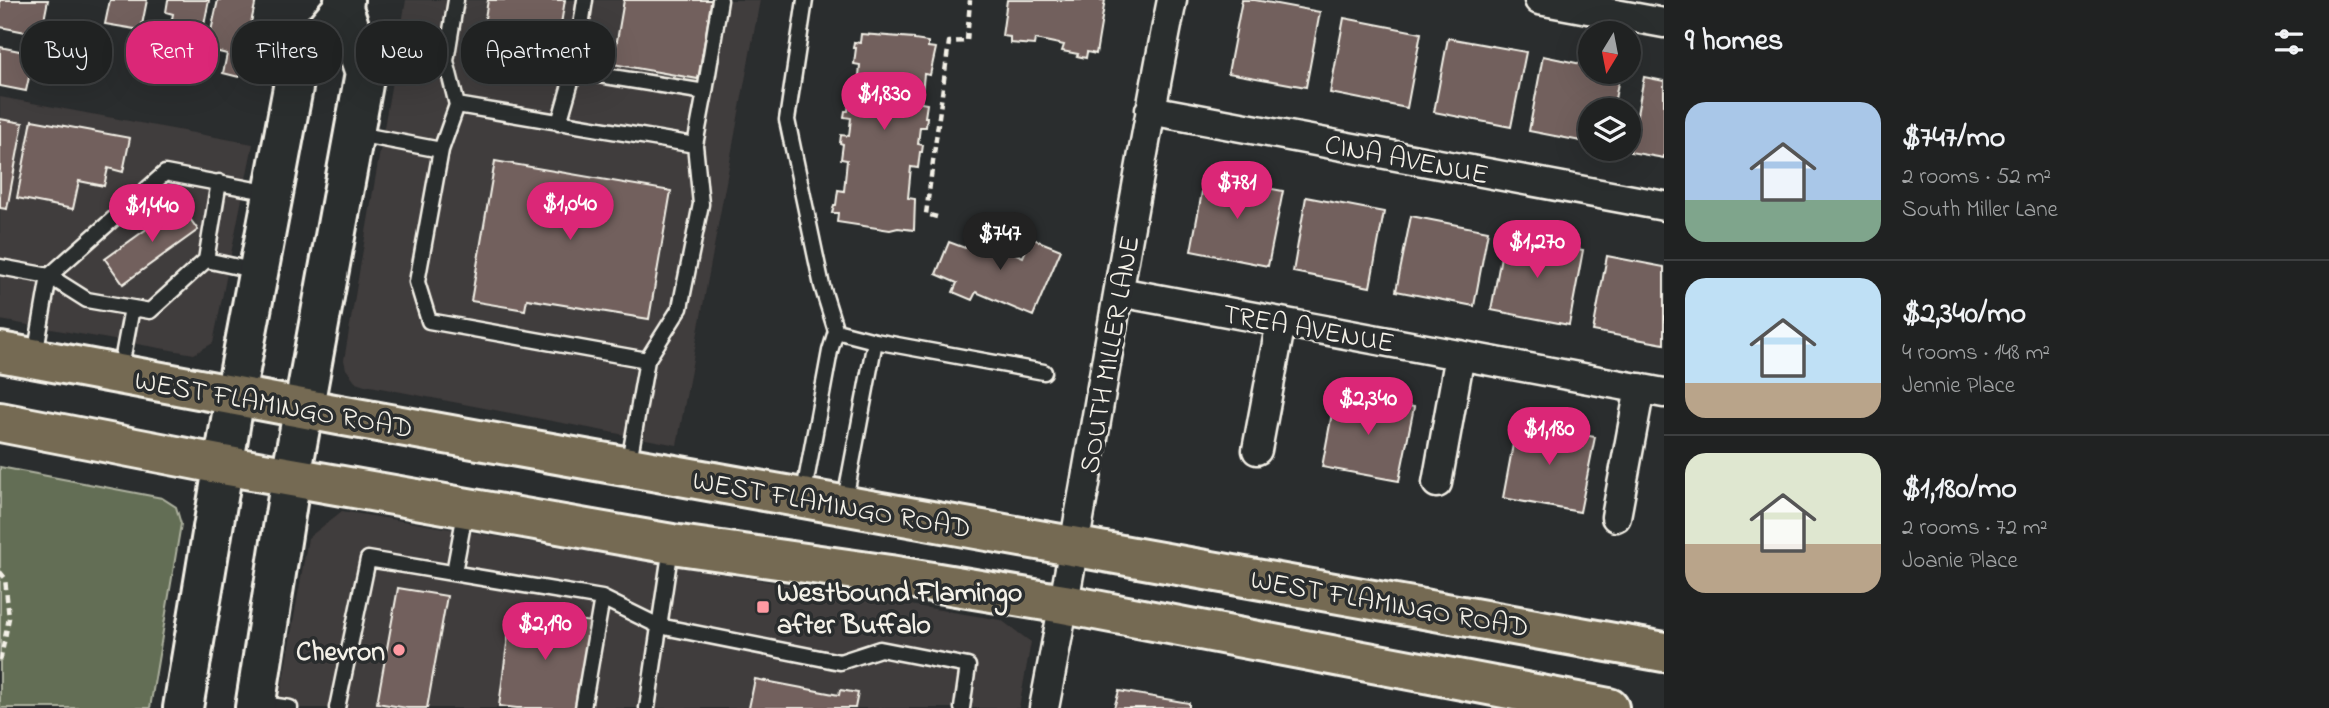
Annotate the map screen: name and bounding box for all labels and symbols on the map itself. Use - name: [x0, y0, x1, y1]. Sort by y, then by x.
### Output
- north arrow: [1578, 21, 1642, 84]
- pin: $1,830: [827, 72, 941, 132]
- street label: CINA AVENUE: [1321, 125, 1492, 197]
- pin: $781: [1196, 162, 1278, 221]
- pin: $1,040: [513, 182, 627, 242]
- pin: $1,440: [95, 184, 209, 244]
- pin: $747: [959, 212, 1041, 272]
- pin: $1,270: [1480, 220, 1594, 280]
- street label: SOUTH MILLER LANE: [1070, 233, 1153, 477]
- street label: TREA AVENUE: [1219, 295, 1397, 366]
- street label: WEST FLAMINGO ROAD: [131, 362, 416, 451]
- pin: $2,340: [1311, 378, 1425, 437]
- pin: $1,180: [1492, 407, 1606, 467]
- street label: WEST FLAMINGO ROAD: [689, 462, 974, 551]
- street label: WEST FLAMINGO ROAD: [1247, 561, 1532, 650]
- place label: Westbound Flamingo after Buffalo: [777, 574, 1022, 647]
- marker: Westbound Flamingo after Buffalo: [755, 599, 771, 615]
- pin: $2,190: [488, 602, 602, 662]
- place label: Chevron: [296, 633, 385, 674]
- marker: Chevron: [391, 642, 407, 658]

